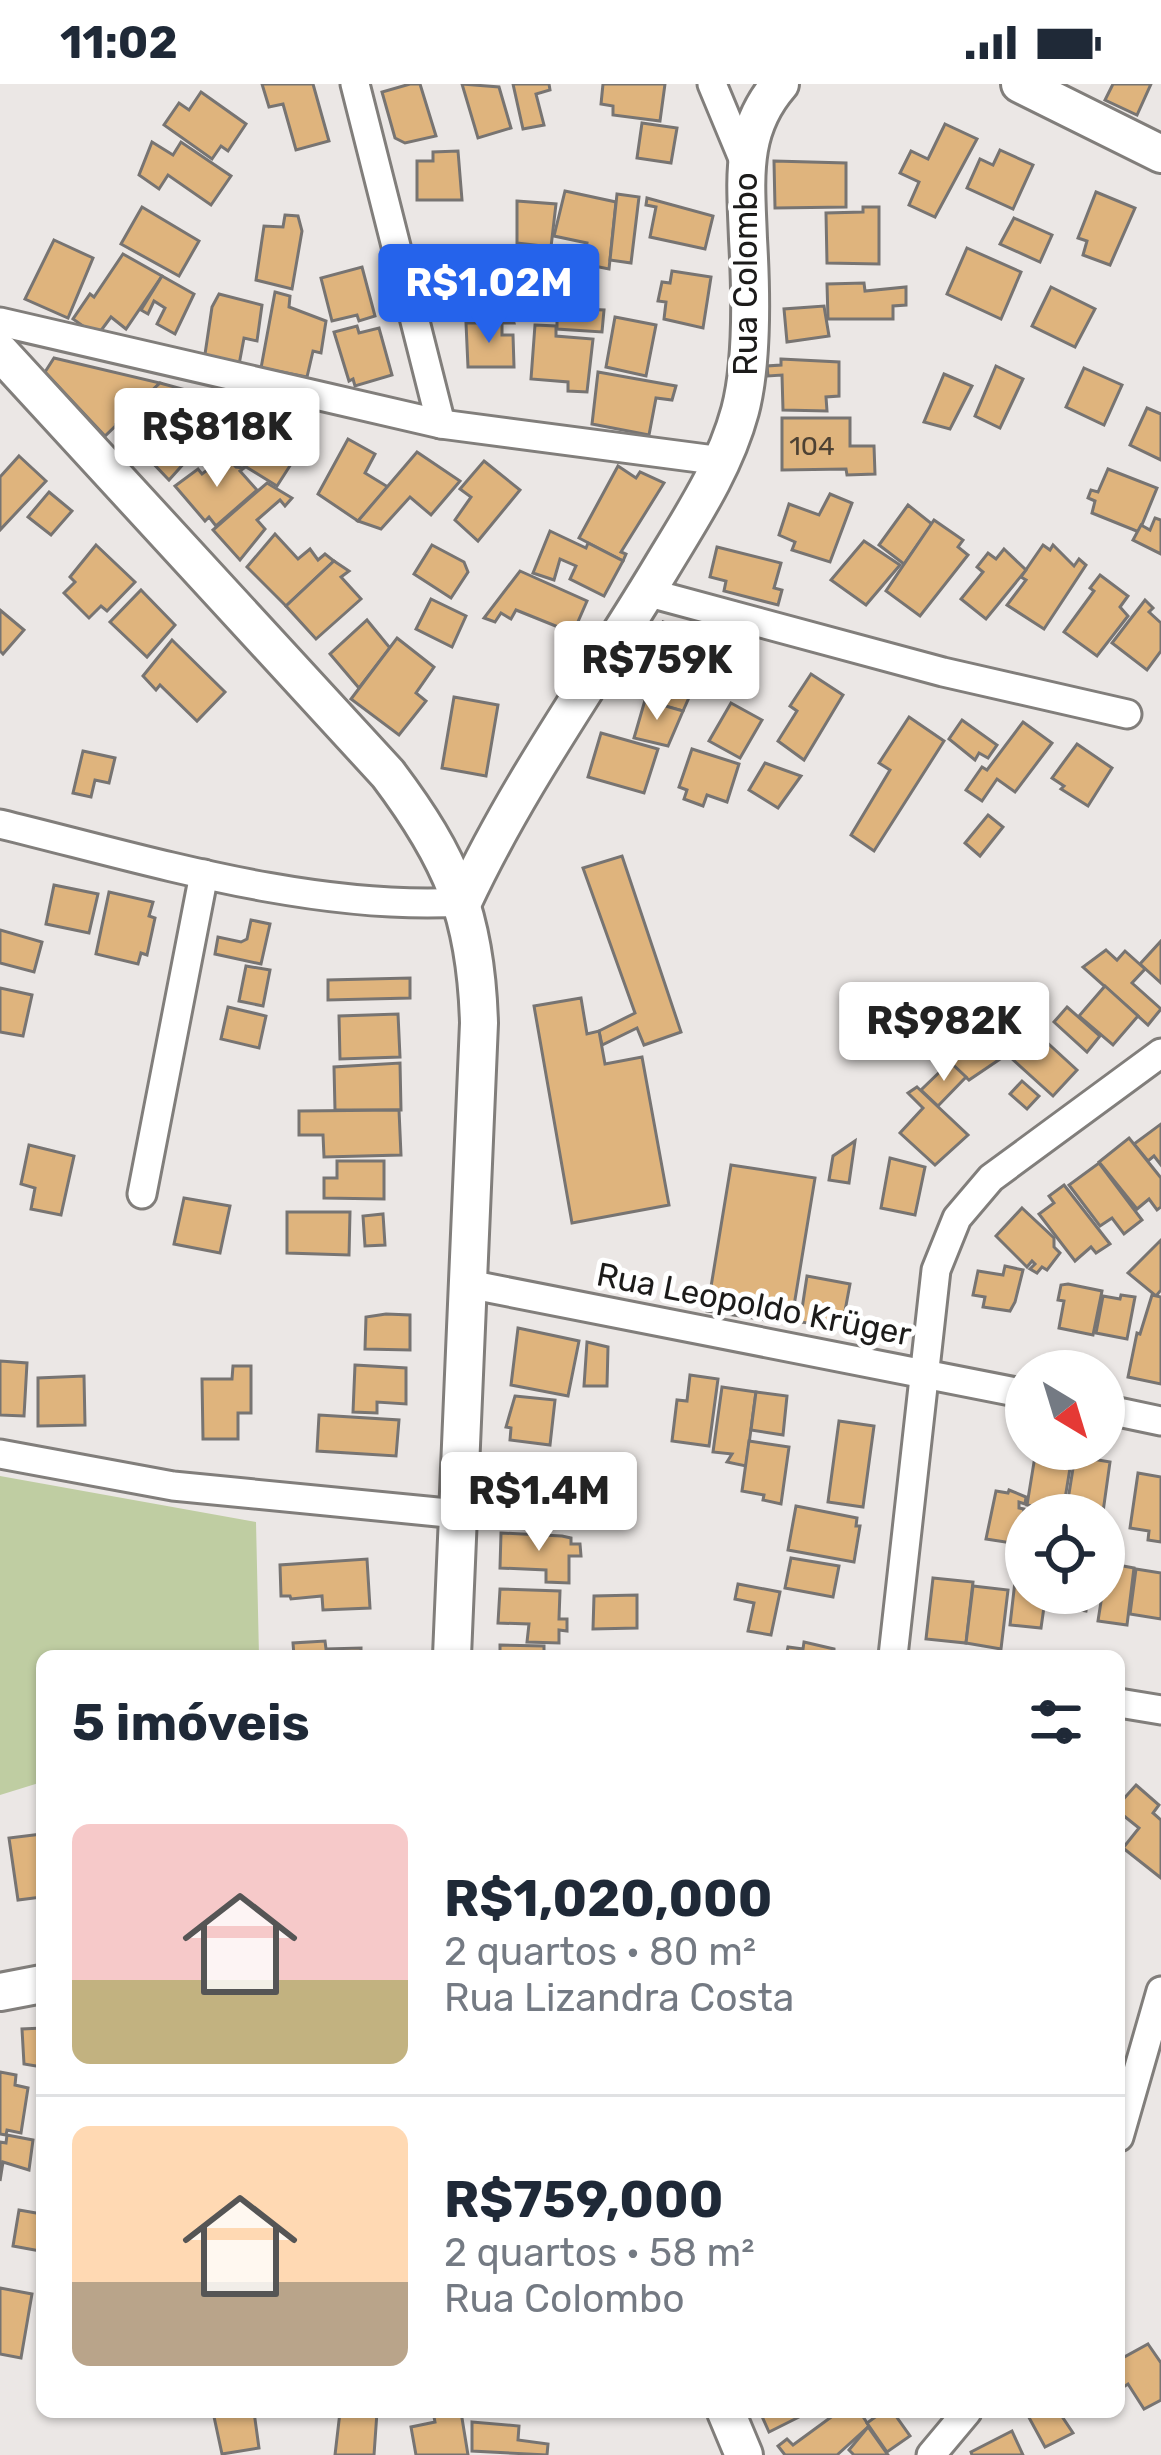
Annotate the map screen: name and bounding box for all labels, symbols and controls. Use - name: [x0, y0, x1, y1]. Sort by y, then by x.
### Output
- text: 11:02: [60, 16, 178, 69]
- street label: Rua Colombo: [726, 172, 765, 376]
- pin: R$1.02M: [378, 244, 600, 346]
- text: R$1.02M: [405, 260, 573, 306]
- pin: R$818K: [119, 388, 315, 490]
- text: R$818K: [141, 404, 293, 450]
- house number: 104: [789, 430, 835, 462]
- pin: R$759K: [559, 621, 755, 723]
- text: R$759K: [581, 637, 733, 683]
- pin: R$982K: [846, 982, 1042, 1084]
- text: R$982K: [866, 998, 1022, 1044]
- street label: Rua Leopoldo Krüger: [593, 1254, 915, 1354]
- north arrow: [1005, 1350, 1125, 1470]
- map controls: [1005, 1350, 1125, 1614]
- pin: R$1.4M: [441, 1452, 637, 1554]
- text: R$1.4M: [468, 1468, 610, 1514]
- button: locate: [1005, 1494, 1125, 1614]
- icon: filters: [1023, 1689, 1089, 1755]
- text: 5 imóveis: [72, 1692, 310, 1753]
- text: R$1,020,000: [444, 1868, 772, 1929]
- icon: home: [168, 1872, 312, 2016]
- text: 2 quartos · 80 m²: [444, 1929, 756, 1975]
- text: Rua Lizandra Costa: [444, 1975, 794, 2021]
- text: R$759,000: [444, 2169, 723, 2230]
- icon: home: [168, 2174, 312, 2318]
- text: 2 quartos · 58 m²: [444, 2230, 755, 2276]
- text: Rua Colombo: [444, 2276, 685, 2322]

